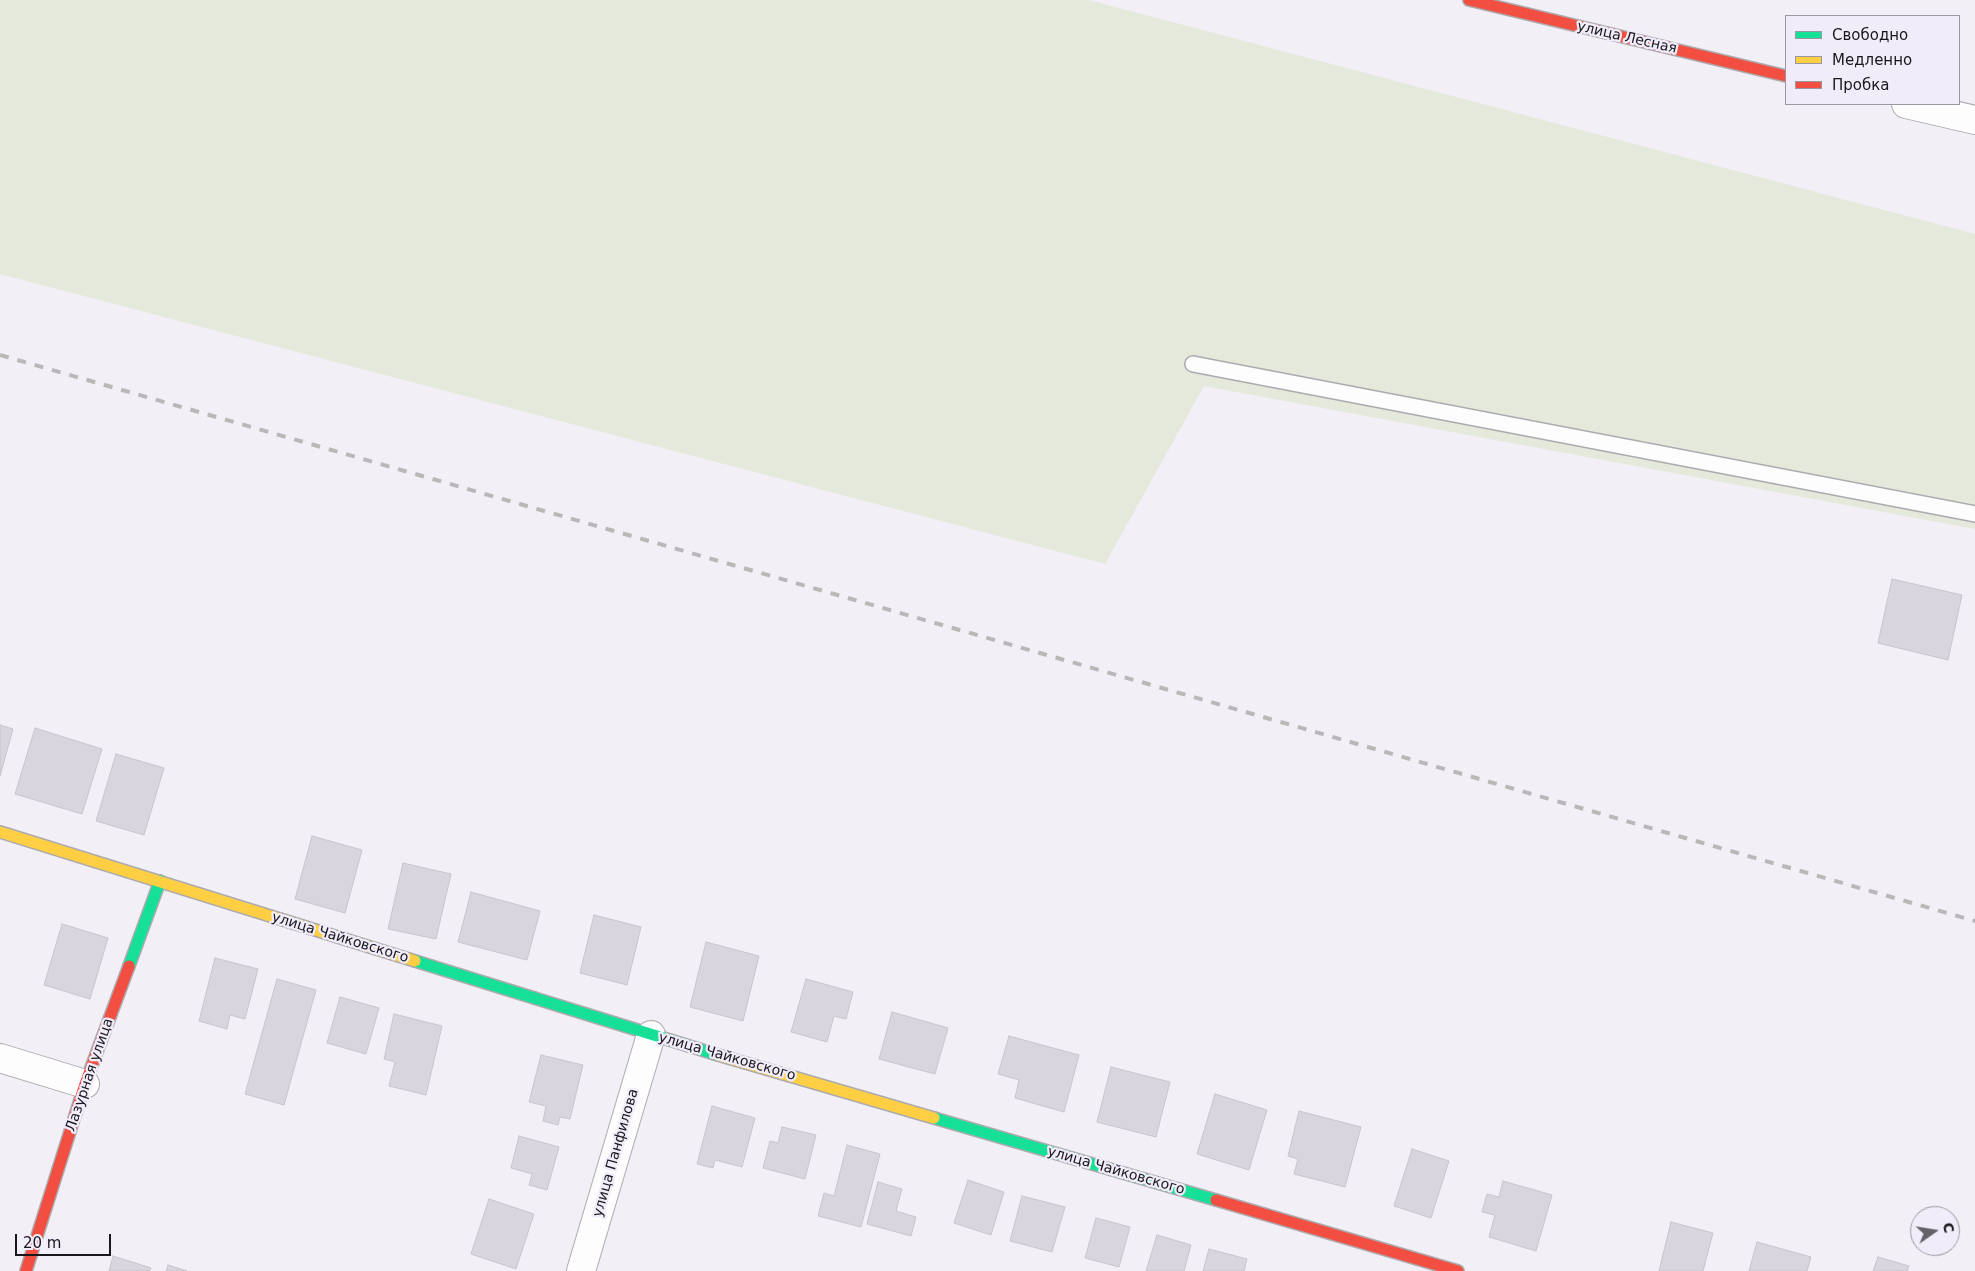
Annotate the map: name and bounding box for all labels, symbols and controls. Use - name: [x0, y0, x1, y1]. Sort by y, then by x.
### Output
- legend: [1785, 15, 1960, 105]
- street label: улица Лесная: [1575, 18, 1679, 58]
- text: Свободно: [1832, 26, 1908, 44]
- text: Медленно: [1832, 51, 1912, 69]
- text: Пробка: [1832, 76, 1889, 94]
- street label: улица Чайковского: [270, 909, 410, 967]
- street label: Лазурная улица: [63, 1016, 117, 1134]
- street label: улица Чайковского: [656, 1029, 798, 1085]
- street label: улица Панфилова: [590, 1087, 642, 1219]
- street label: улица Чайковского: [1045, 1143, 1187, 1199]
- north arrow: [1910, 1206, 1960, 1256]
- text: С: [1940, 1221, 1958, 1235]
- scale bar: [18, 1224, 114, 1256]
- text: 20 m: [23, 1234, 61, 1252]

